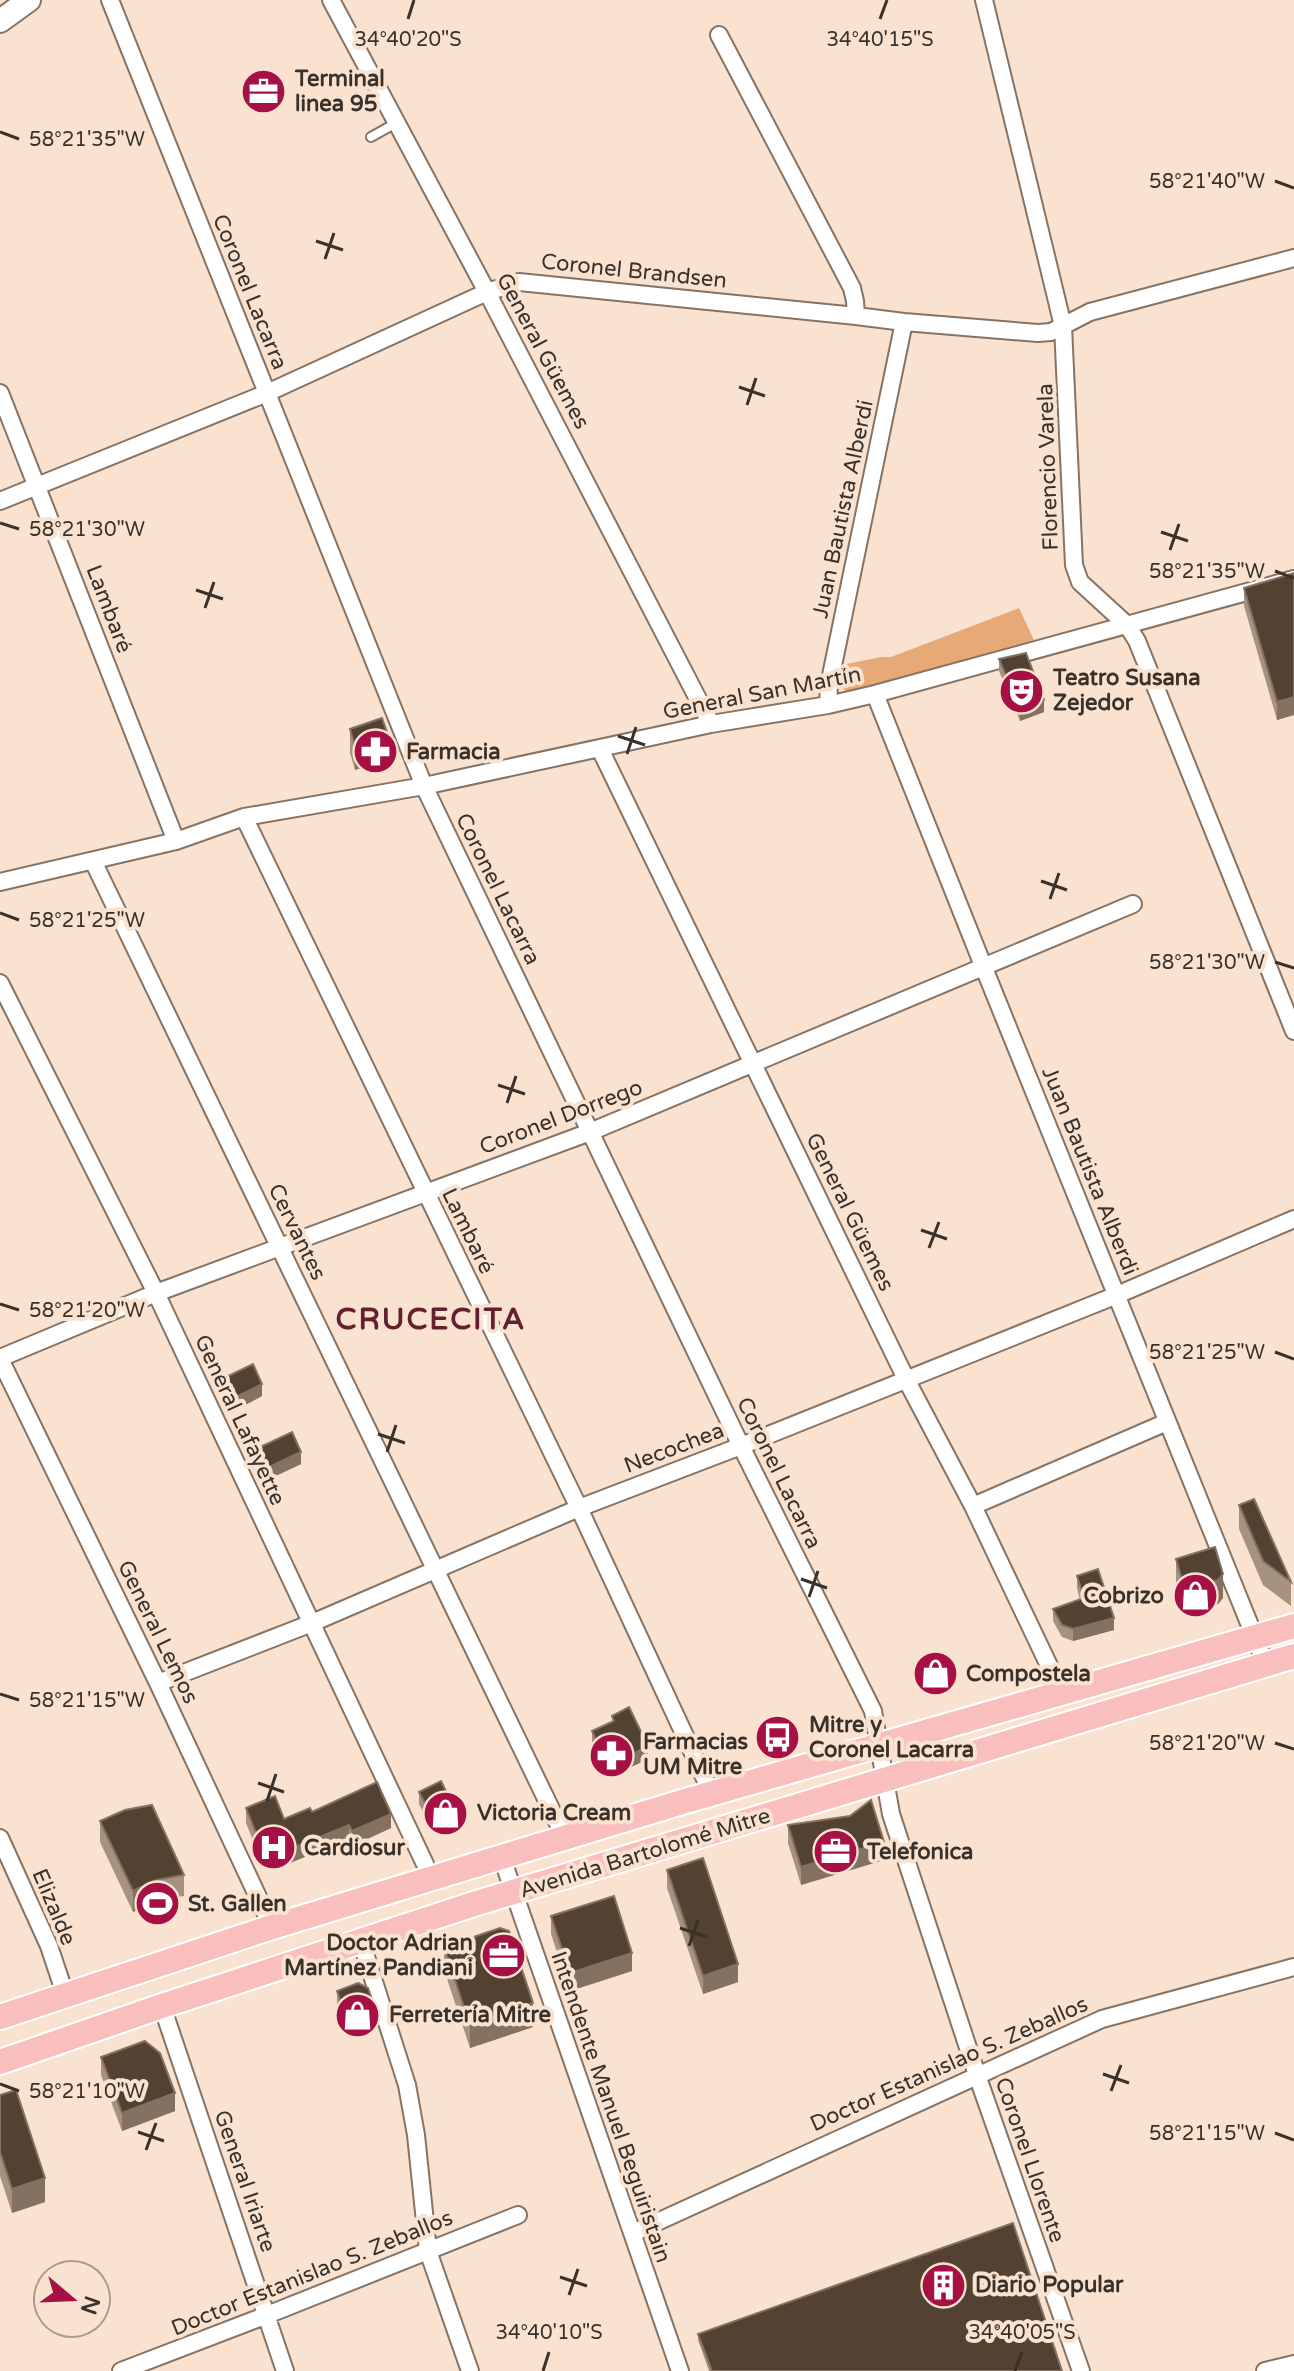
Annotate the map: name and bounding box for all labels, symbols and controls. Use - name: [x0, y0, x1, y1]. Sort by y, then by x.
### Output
- text: 34°40'20"S: [354, 28, 462, 52]
- text: 34°40'15"S: [826, 28, 934, 52]
- place label: Terminal linea 95: [294, 66, 385, 117]
- office icon: Terminal linea 95: [240, 68, 288, 116]
- text: 58°21'35"W: [29, 128, 145, 152]
- text: 58°21'40"W: [1149, 170, 1265, 194]
- street label: Coronel Lacarra: [207, 211, 293, 373]
- street label: Coronel Brandsen: [540, 248, 728, 294]
- street label: General Güemes: [491, 269, 595, 433]
- street label: Florencio Varela: [1032, 383, 1064, 551]
- street label: Juan Bautista Alberdi: [807, 398, 879, 620]
- text: 58°21'30"W: [29, 518, 145, 542]
- text: 58°21'35"W: [1149, 560, 1265, 584]
- street label: Lambaré: [80, 561, 138, 657]
- street label: General San Martín: [661, 661, 863, 725]
- place label: Teatro Susana Zejedor: [1052, 665, 1201, 716]
- theatre icon: Teatro Susana Zejedor: [998, 667, 1046, 715]
- pharmacy icon: Farmacia: [351, 728, 399, 776]
- place label: Farmacia: [406, 739, 501, 765]
- street label: Coronel Lacarra: [450, 809, 546, 969]
- text: 58°21'25"W: [29, 909, 145, 933]
- text: 58°21'30"W: [1149, 951, 1265, 975]
- street label: Juan Bautista Alberdi: [1036, 1063, 1144, 1279]
- street label: Coronel Dorrego: [476, 1074, 646, 1160]
- street label: General Güemes: [800, 1129, 900, 1295]
- street label: Cervantes: [262, 1180, 332, 1284]
- street label: Lambaré: [436, 1184, 500, 1278]
- text: 58°21'20"W: [29, 1299, 145, 1323]
- district label: CRUCECITA: [336, 1301, 526, 1338]
- street label: General Lafayette: [189, 1331, 291, 1509]
- text: 58°21'25"W: [1149, 1341, 1265, 1365]
- street label: Coronel Lacarra: [731, 1393, 827, 1553]
- street label: Necochea: [620, 1417, 728, 1479]
- street label: General Lemos: [112, 1556, 204, 1708]
- shop icon: Cobrizo: [1171, 1572, 1219, 1620]
- place label: Cobrizo: [1084, 1583, 1164, 1609]
- shop icon: Compostela: [911, 1650, 959, 1698]
- place label: Compostela: [966, 1661, 1091, 1687]
- text: 58°21'15"W: [29, 1689, 145, 1713]
- place label: Mitre y Coronel Lacarra: [809, 1712, 974, 1763]
- bus stop icon: Mitre y Coronel Lacarra: [754, 1714, 802, 1762]
- place label: Farmacias UM Mitre: [643, 1729, 749, 1780]
- pharmacy icon: Farmacias UM Mitre: [588, 1731, 636, 1779]
- text: 58°21'20"W: [1149, 1732, 1265, 1756]
- shop icon: Victoria Cream: [422, 1789, 470, 1837]
- place label: Victoria Cream: [477, 1800, 631, 1826]
- street label: Avenida Bartolomé Mitre: [517, 1802, 773, 1904]
- hospital icon: Cardiosur: [249, 1824, 297, 1872]
- office icon: Telefonica: [812, 1828, 860, 1876]
- place label: Cardiosur: [304, 1835, 405, 1861]
- place label: Telefonica: [866, 1839, 973, 1865]
- street label: Elizalde: [26, 1865, 82, 1949]
- sports icon: St. Gallen: [133, 1880, 181, 1928]
- place label: St. Gallen: [188, 1891, 287, 1917]
- place label: Doctor Adrian Martínez Pandiani: [284, 1930, 473, 1981]
- office icon: Doctor Adrian Martínez Pandiani: [480, 1932, 528, 1980]
- street label: Intendente Manuel Beguiristain: [545, 1948, 677, 2266]
- shop icon: Ferretería Mitre: [334, 1991, 382, 2039]
- street label: Doctor Estanislao S. Zeballos: [806, 1991, 1092, 2137]
- place label: Ferretería Mitre: [389, 2002, 551, 2028]
- street label: Coronel Llorente: [990, 2074, 1070, 2246]
- text: 58°21'10"W: [29, 2080, 145, 2104]
- street label: General Iriarte: [209, 2107, 281, 2255]
- text: 58°21'15"W: [1149, 2122, 1265, 2146]
- street label: Doctor Estanislao S. Zeballos: [168, 2205, 456, 2341]
- north arrow: [32, 2259, 112, 2339]
- building icon: Diario Popular: [920, 2261, 968, 2309]
- place label: Diario Popular: [975, 2272, 1124, 2298]
- text: N: [75, 2293, 105, 2318]
- text: 34°40'10"S: [495, 2321, 603, 2345]
- text: 34°40'05"S: [968, 2321, 1076, 2345]

